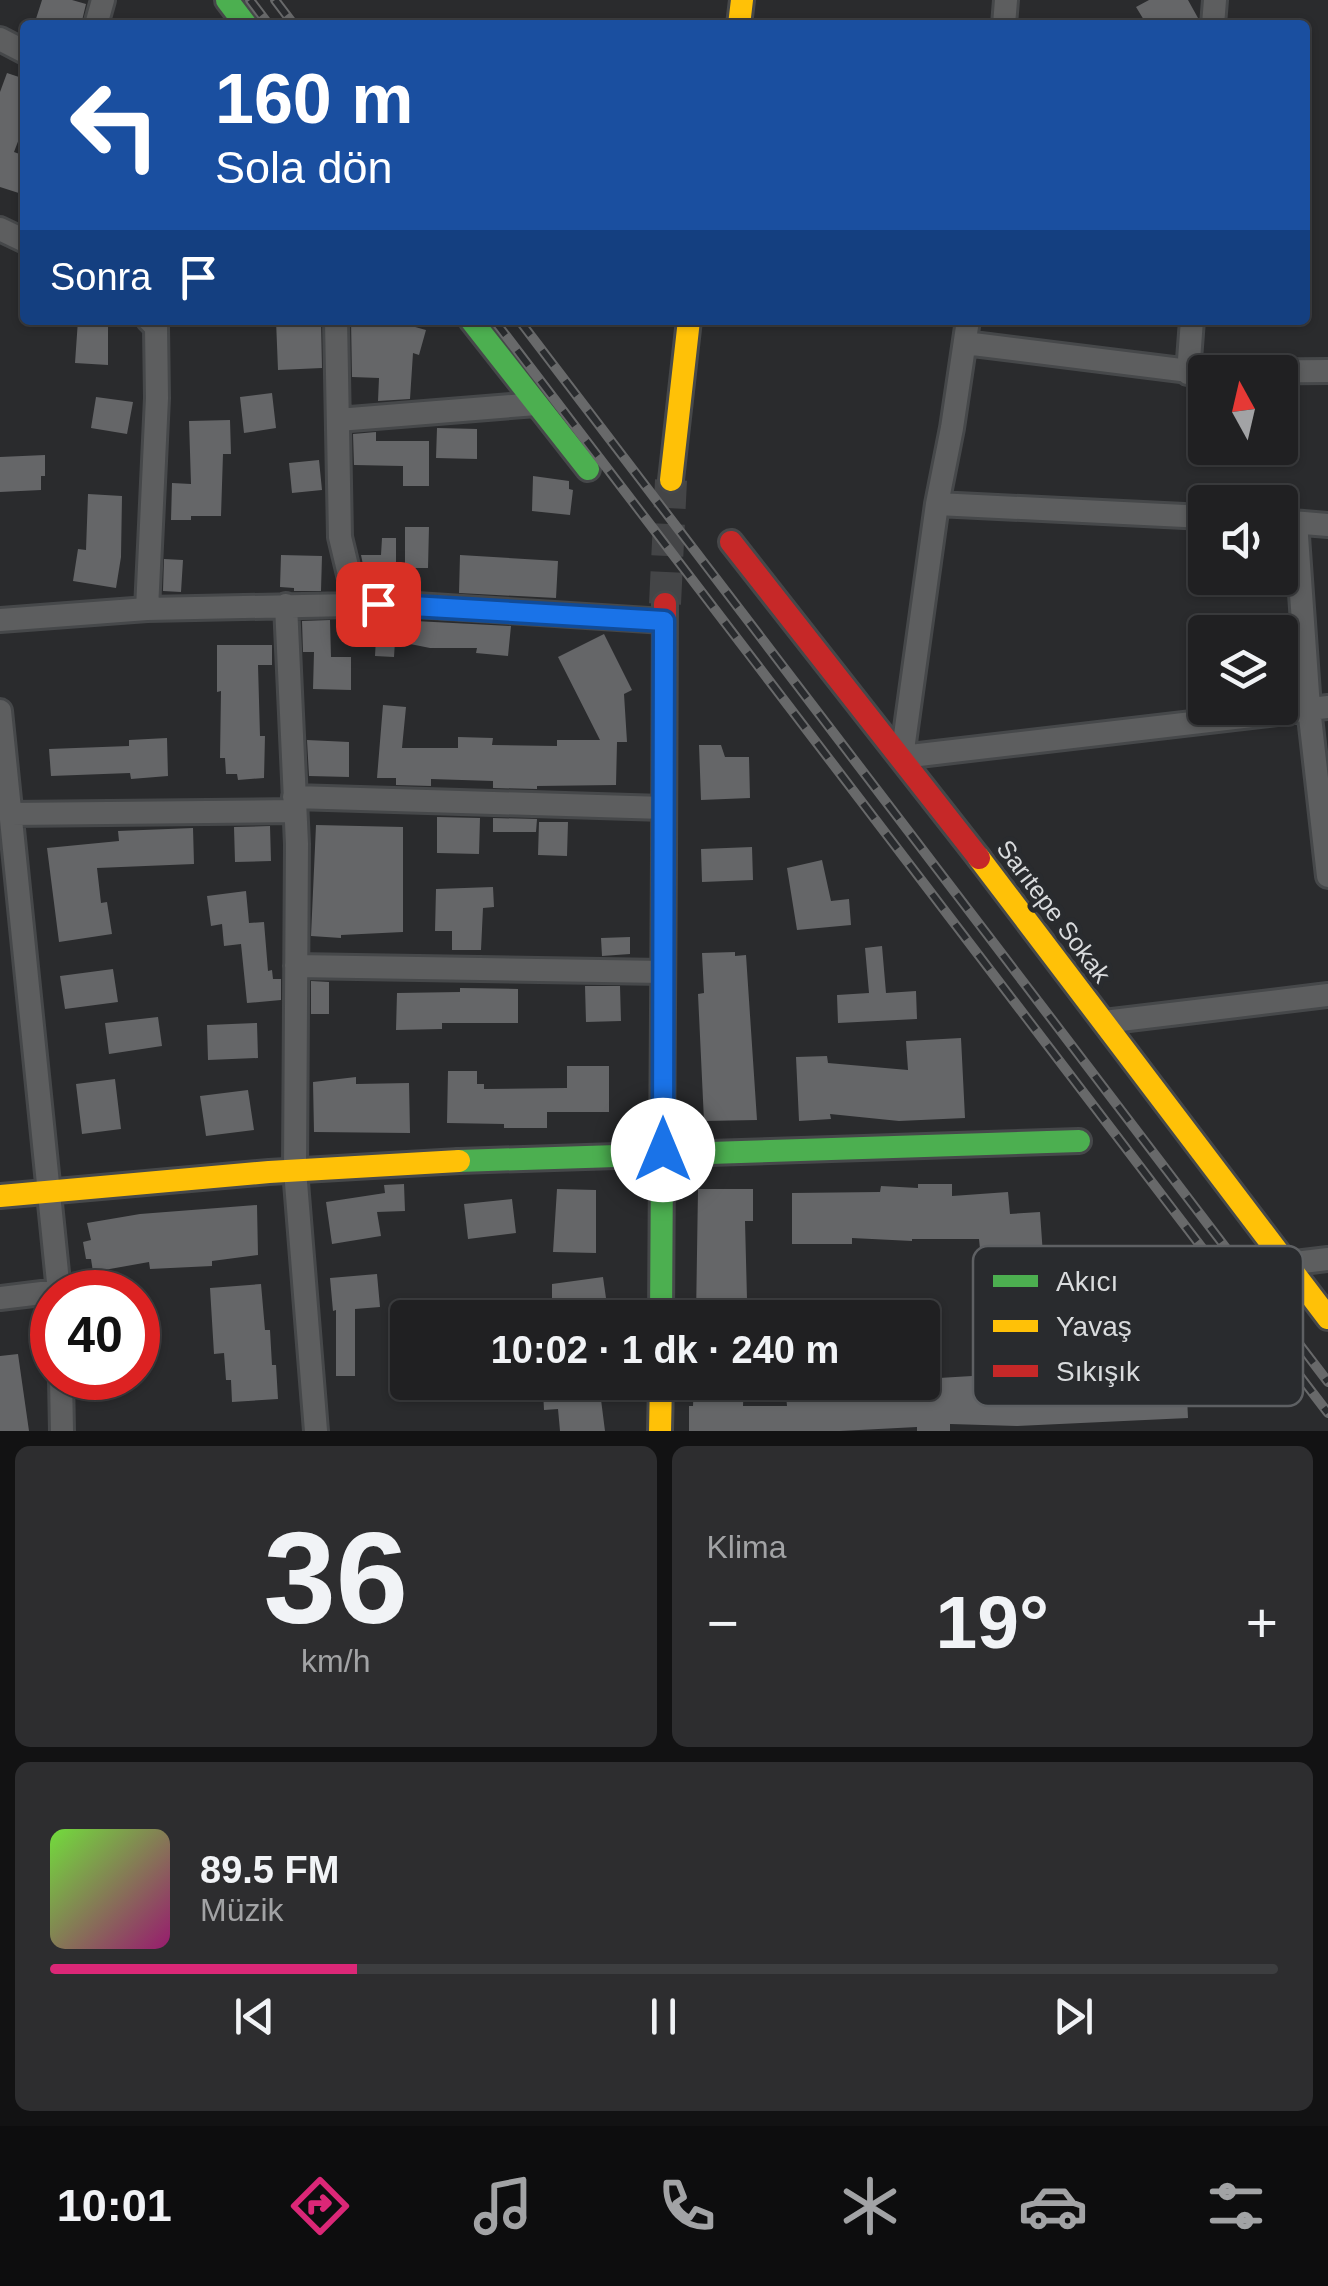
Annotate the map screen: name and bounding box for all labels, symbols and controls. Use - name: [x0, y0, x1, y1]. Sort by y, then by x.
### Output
- icon: left: [50, 60, 180, 190]
- text: 160 m: [215, 60, 413, 138]
- text: Sola dön: [215, 142, 393, 193]
- icon: arrive: [171, 250, 226, 305]
- text: Sonra: [50, 256, 151, 298]
- north arrow: [1188, 355, 1298, 465]
- map controls: [1188, 355, 1298, 725]
- button: sound: [1188, 485, 1298, 595]
- pin: [336, 562, 421, 647]
- icon: arrive: [351, 577, 406, 632]
- button: layers: [1188, 615, 1298, 725]
- street label: Sarıtepe Sokak: [991, 834, 1117, 988]
- position arrow: [611, 1098, 715, 1202]
- legend: [973, 1246, 1303, 1406]
- text: Akıcı: [1056, 1266, 1118, 1297]
- speed limit sign: 40: [30, 1270, 160, 1400]
- text: Yavaş: [1056, 1311, 1132, 1342]
- text: 10:02 · 1 dk · 240 m: [491, 1329, 839, 1371]
- text: Sıkışık: [1056, 1356, 1141, 1387]
- text: 36: [263, 1505, 408, 1651]
- text: Klima: [707, 1529, 787, 1565]
- text: 19°: [936, 1580, 1049, 1664]
- text: −: [707, 1592, 739, 1654]
- text: +: [1246, 1592, 1278, 1654]
- text: km/h: [301, 1643, 370, 1679]
- text: 89.5 FM: [200, 1849, 339, 1891]
- text: Müzik: [200, 1892, 284, 1928]
- icon: previous: [227, 1989, 282, 2044]
- icon: pause: [636, 1989, 691, 2044]
- icon: next: [1046, 1989, 1101, 2044]
- icon: directions: [285, 2171, 355, 2241]
- icon: music: [468, 2171, 538, 2241]
- icon: phone: [652, 2171, 722, 2241]
- icon: climate: [835, 2171, 905, 2241]
- icon: car: [1018, 2171, 1088, 2241]
- icon: filters: [1201, 2171, 1271, 2241]
- text: 10:01: [57, 2180, 172, 2231]

